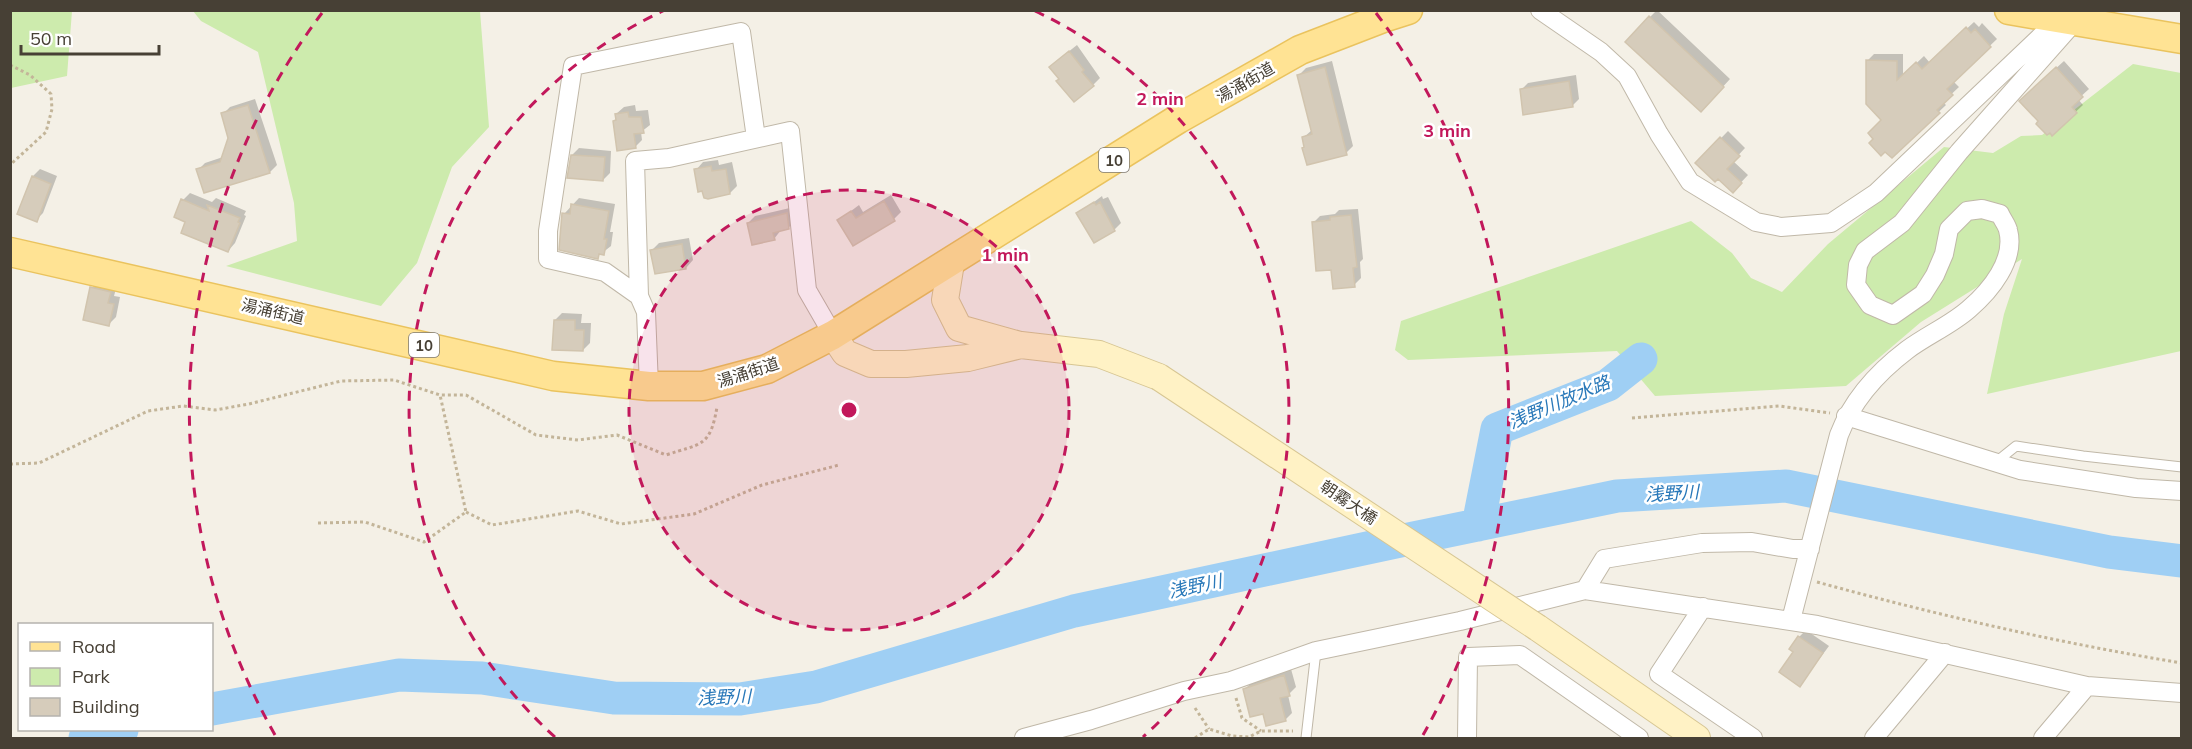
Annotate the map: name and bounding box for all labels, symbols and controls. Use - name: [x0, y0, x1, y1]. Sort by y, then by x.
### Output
- scale bar: [21, 18, 159, 56]
- text: 50 m: [30, 27, 72, 50]
- street label: 湯涌街道: [1212, 57, 1278, 107]
- text: 2 min: [1136, 87, 1184, 110]
- text: 3 min: [1423, 119, 1471, 142]
- road number: 10: [1099, 148, 1129, 172]
- text: 1 min: [981, 243, 1029, 266]
- street label: 湯涌街道: [240, 294, 306, 328]
- road number: 10: [409, 333, 439, 357]
- street label: 湯涌街道: [714, 353, 782, 391]
- water label: 浅野川放水路: [1505, 370, 1615, 434]
- centre of rings: [839, 400, 859, 420]
- street label: 朝霧大橋: [1317, 476, 1381, 528]
- water label: 浅野川: [1644, 480, 1702, 506]
- water label: 浅野川: [1166, 569, 1226, 603]
- legend: [18, 623, 213, 731]
- text: Road: [72, 635, 116, 658]
- text: Park: [72, 665, 111, 688]
- water label: 浅野川: [697, 684, 753, 709]
- text: Building: [72, 695, 140, 718]

